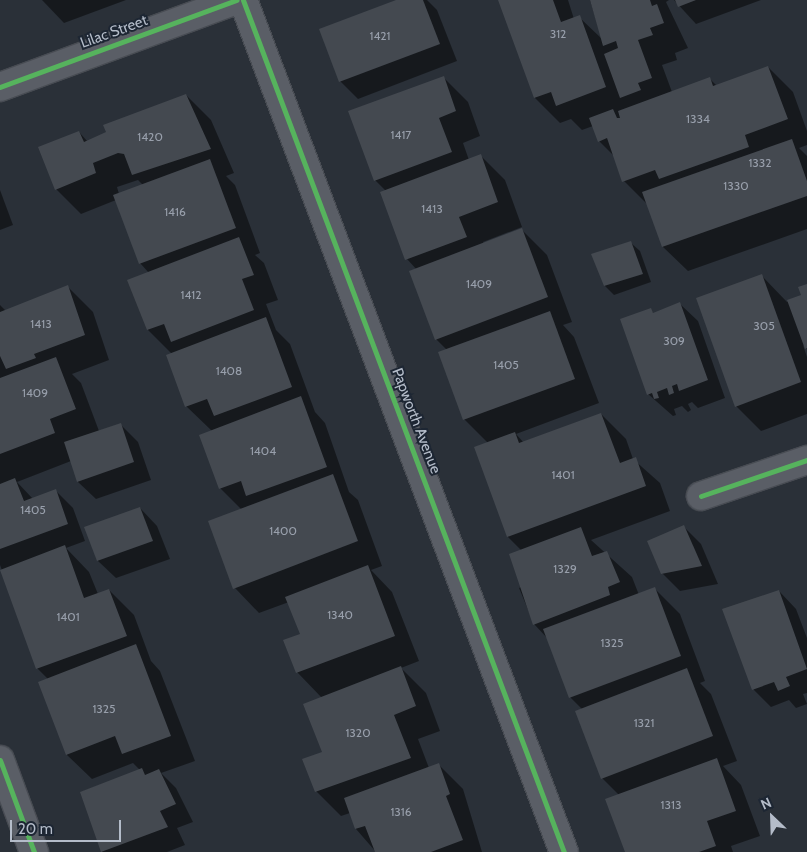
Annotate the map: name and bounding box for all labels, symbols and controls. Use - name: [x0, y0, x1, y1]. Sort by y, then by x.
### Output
- street label: Lilac Street: [78, 12, 150, 52]
- house number: 312: [550, 27, 566, 41]
- house number: 1421: [369, 29, 391, 43]
- house number: 1334: [686, 112, 710, 126]
- house number: 1417: [391, 128, 411, 142]
- house number: 1420: [137, 130, 163, 144]
- house number: 1332: [748, 156, 772, 170]
- house number: 1330: [723, 179, 749, 193]
- house number: 1413: [421, 202, 443, 216]
- house number: 1416: [164, 205, 186, 219]
- house number: 1409: [466, 277, 492, 291]
- house number: 1412: [180, 288, 202, 302]
- house number: 1413: [30, 317, 52, 331]
- house number: 305: [753, 319, 775, 333]
- house number: 309: [663, 334, 685, 348]
- house number: 1405: [493, 358, 519, 372]
- house number: 1408: [216, 364, 242, 378]
- street label: Papworth Avenue: [388, 366, 444, 476]
- house number: 1409: [22, 386, 48, 400]
- house number: 1404: [250, 444, 276, 458]
- house number: 1401: [551, 468, 575, 482]
- house number: 1405: [20, 503, 46, 517]
- house number: 1400: [269, 524, 297, 538]
- house number: 1329: [553, 562, 577, 576]
- house number: 1340: [327, 608, 353, 622]
- house number: 1401: [56, 610, 80, 624]
- house number: 1325: [600, 636, 624, 650]
- house number: 1325: [92, 702, 116, 716]
- house number: 1321: [634, 716, 654, 730]
- house number: 1320: [345, 726, 371, 740]
- north arrow: [747, 792, 797, 842]
- text: N: [758, 793, 774, 814]
- house number: 1313: [661, 798, 681, 812]
- house number: 1316: [390, 805, 412, 819]
- scale bar: [12, 810, 124, 842]
- text: 20 m: [18, 820, 53, 838]

